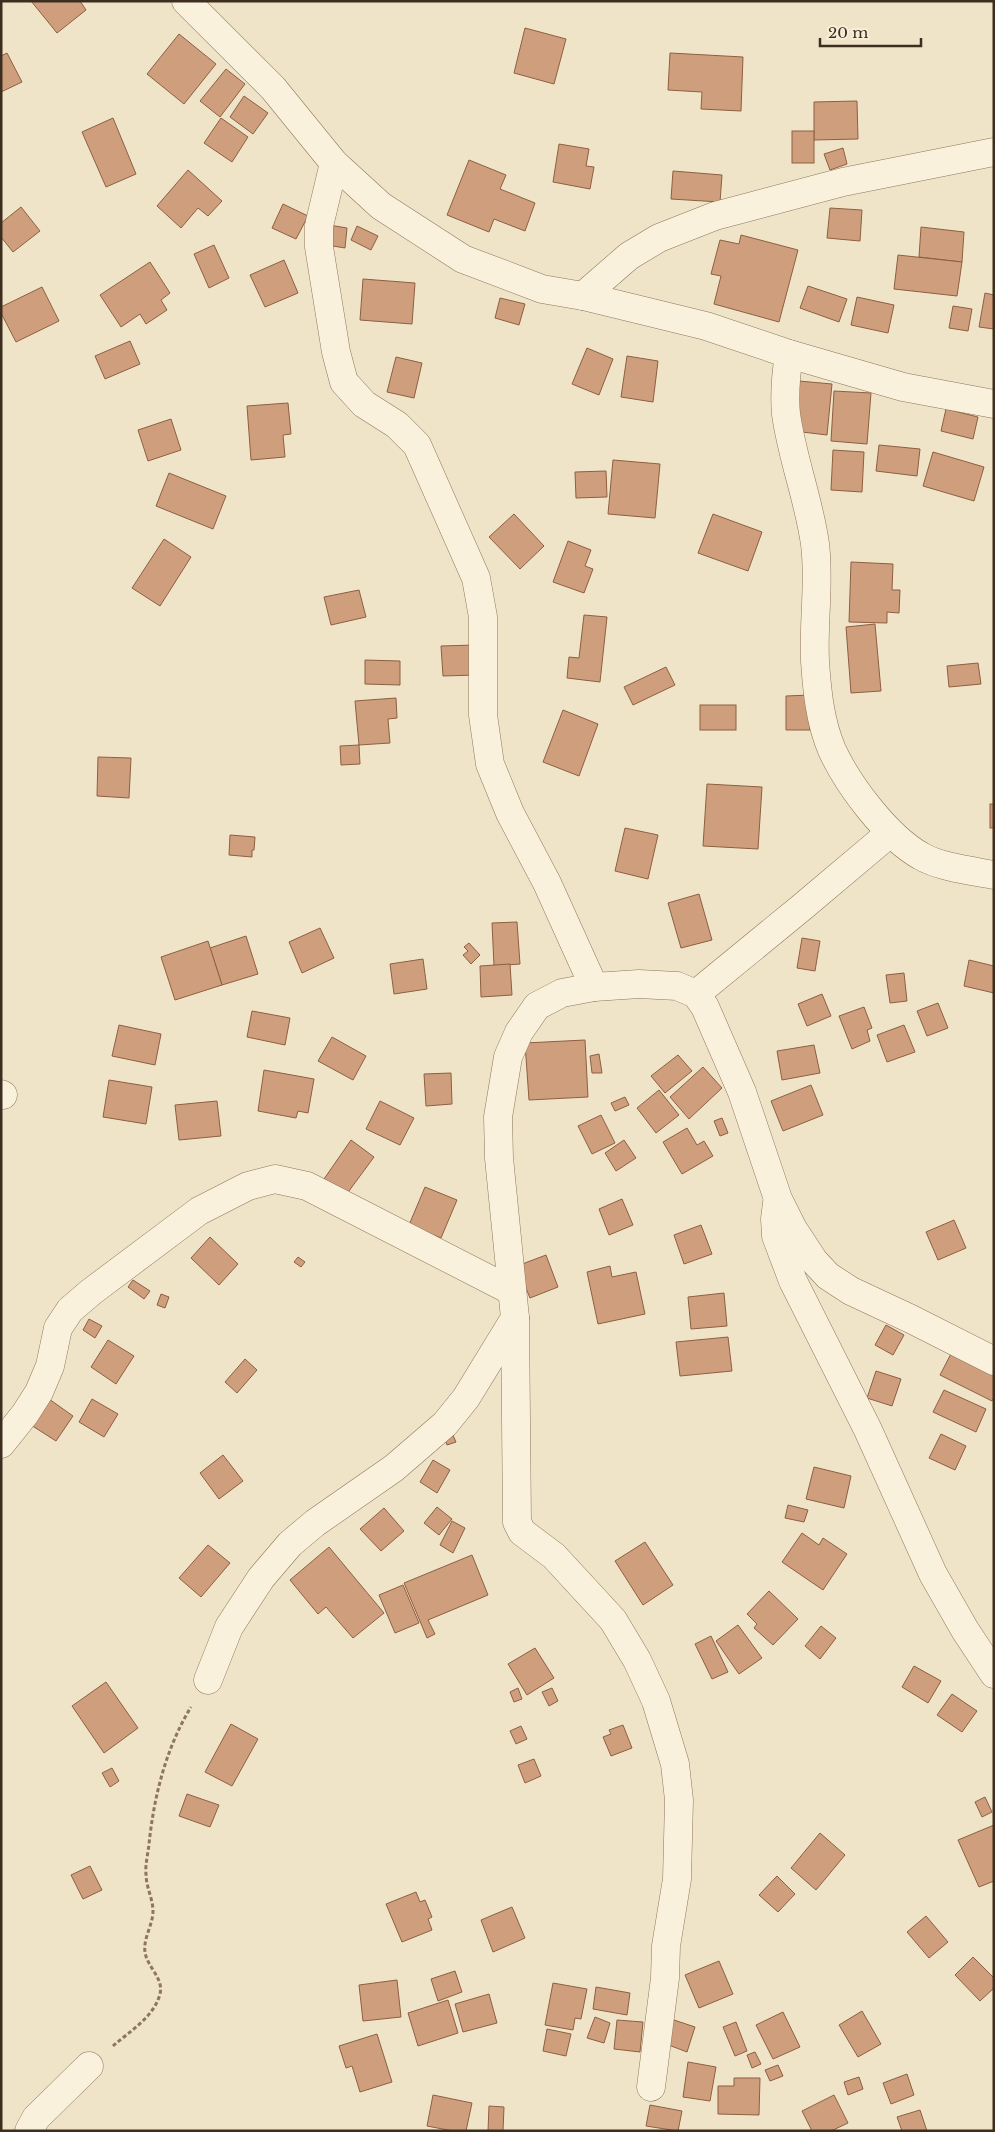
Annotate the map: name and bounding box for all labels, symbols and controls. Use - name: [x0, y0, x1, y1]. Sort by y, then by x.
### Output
- scale bar: [820, 15, 921, 47]
- text: 20 m: [828, 23, 868, 42]

